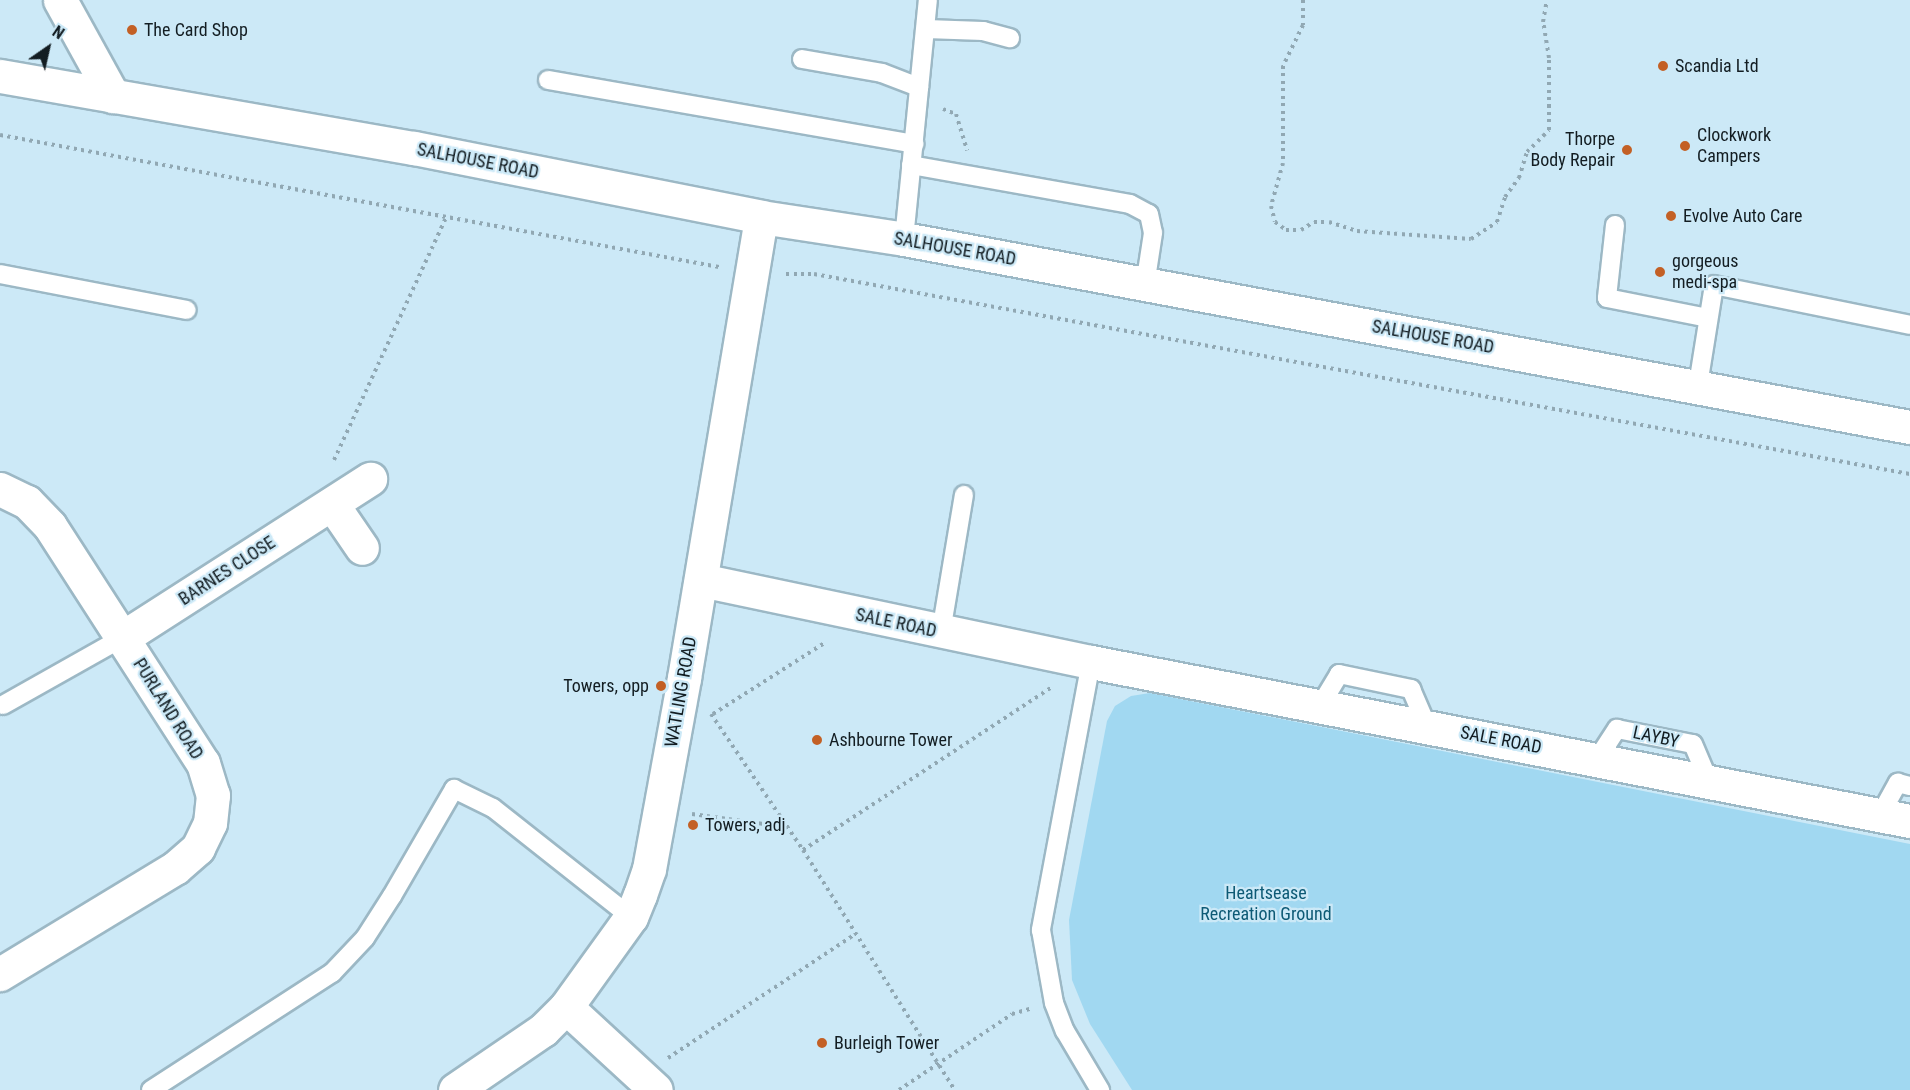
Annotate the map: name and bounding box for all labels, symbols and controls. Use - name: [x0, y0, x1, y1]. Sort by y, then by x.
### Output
- north arrow: [18, 18, 78, 78]
- place label: The Card Shop: [144, 19, 248, 41]
- text: N: [49, 22, 68, 43]
- marker: The Card Shop: [125, 23, 139, 37]
- place label: Scandia Ltd: [1675, 55, 1759, 77]
- marker: Scandia Ltd: [1656, 59, 1670, 73]
- place label: Clockwork Campers: [1697, 125, 1771, 168]
- place label: Thorpe Body Repair: [1530, 129, 1615, 172]
- street label: SALHOUSE ROAD: [415, 139, 541, 183]
- marker: Clockwork Campers: [1678, 139, 1692, 153]
- marker: Thorpe Body Repair: [1620, 143, 1634, 157]
- place label: Evolve Auto Care: [1683, 205, 1802, 227]
- marker: Evolve Auto Care: [1664, 209, 1678, 223]
- street label: SALHOUSE ROAD: [892, 228, 1018, 270]
- place label: gorgeous medi-spa: [1672, 251, 1738, 294]
- marker: gorgeous medi-spa: [1653, 265, 1667, 279]
- street label: SALHOUSE ROAD: [1370, 316, 1496, 358]
- street label: BARNES CLOSE: [175, 532, 279, 610]
- street label: SALE ROAD: [854, 604, 938, 642]
- street label: WATLING ROAD: [661, 635, 701, 749]
- street label: PURLAND ROAD: [128, 654, 208, 764]
- place label: Towers, opp: [563, 675, 649, 697]
- marker: Towers, opp: [654, 679, 668, 693]
- street label: SALE ROAD: [1459, 722, 1543, 758]
- street label: LAYBY: [1631, 722, 1681, 752]
- place label: Ashbourne Tower: [829, 729, 953, 751]
- marker: Ashbourne Tower: [810, 733, 824, 747]
- place label: Towers, adj: [705, 814, 786, 836]
- marker: Towers, adj: [686, 818, 700, 832]
- park label: Heartsease Recreation Ground: [1200, 883, 1332, 926]
- place label: Burleigh Tower: [834, 1032, 940, 1054]
- marker: Burleigh Tower: [815, 1036, 829, 1050]

